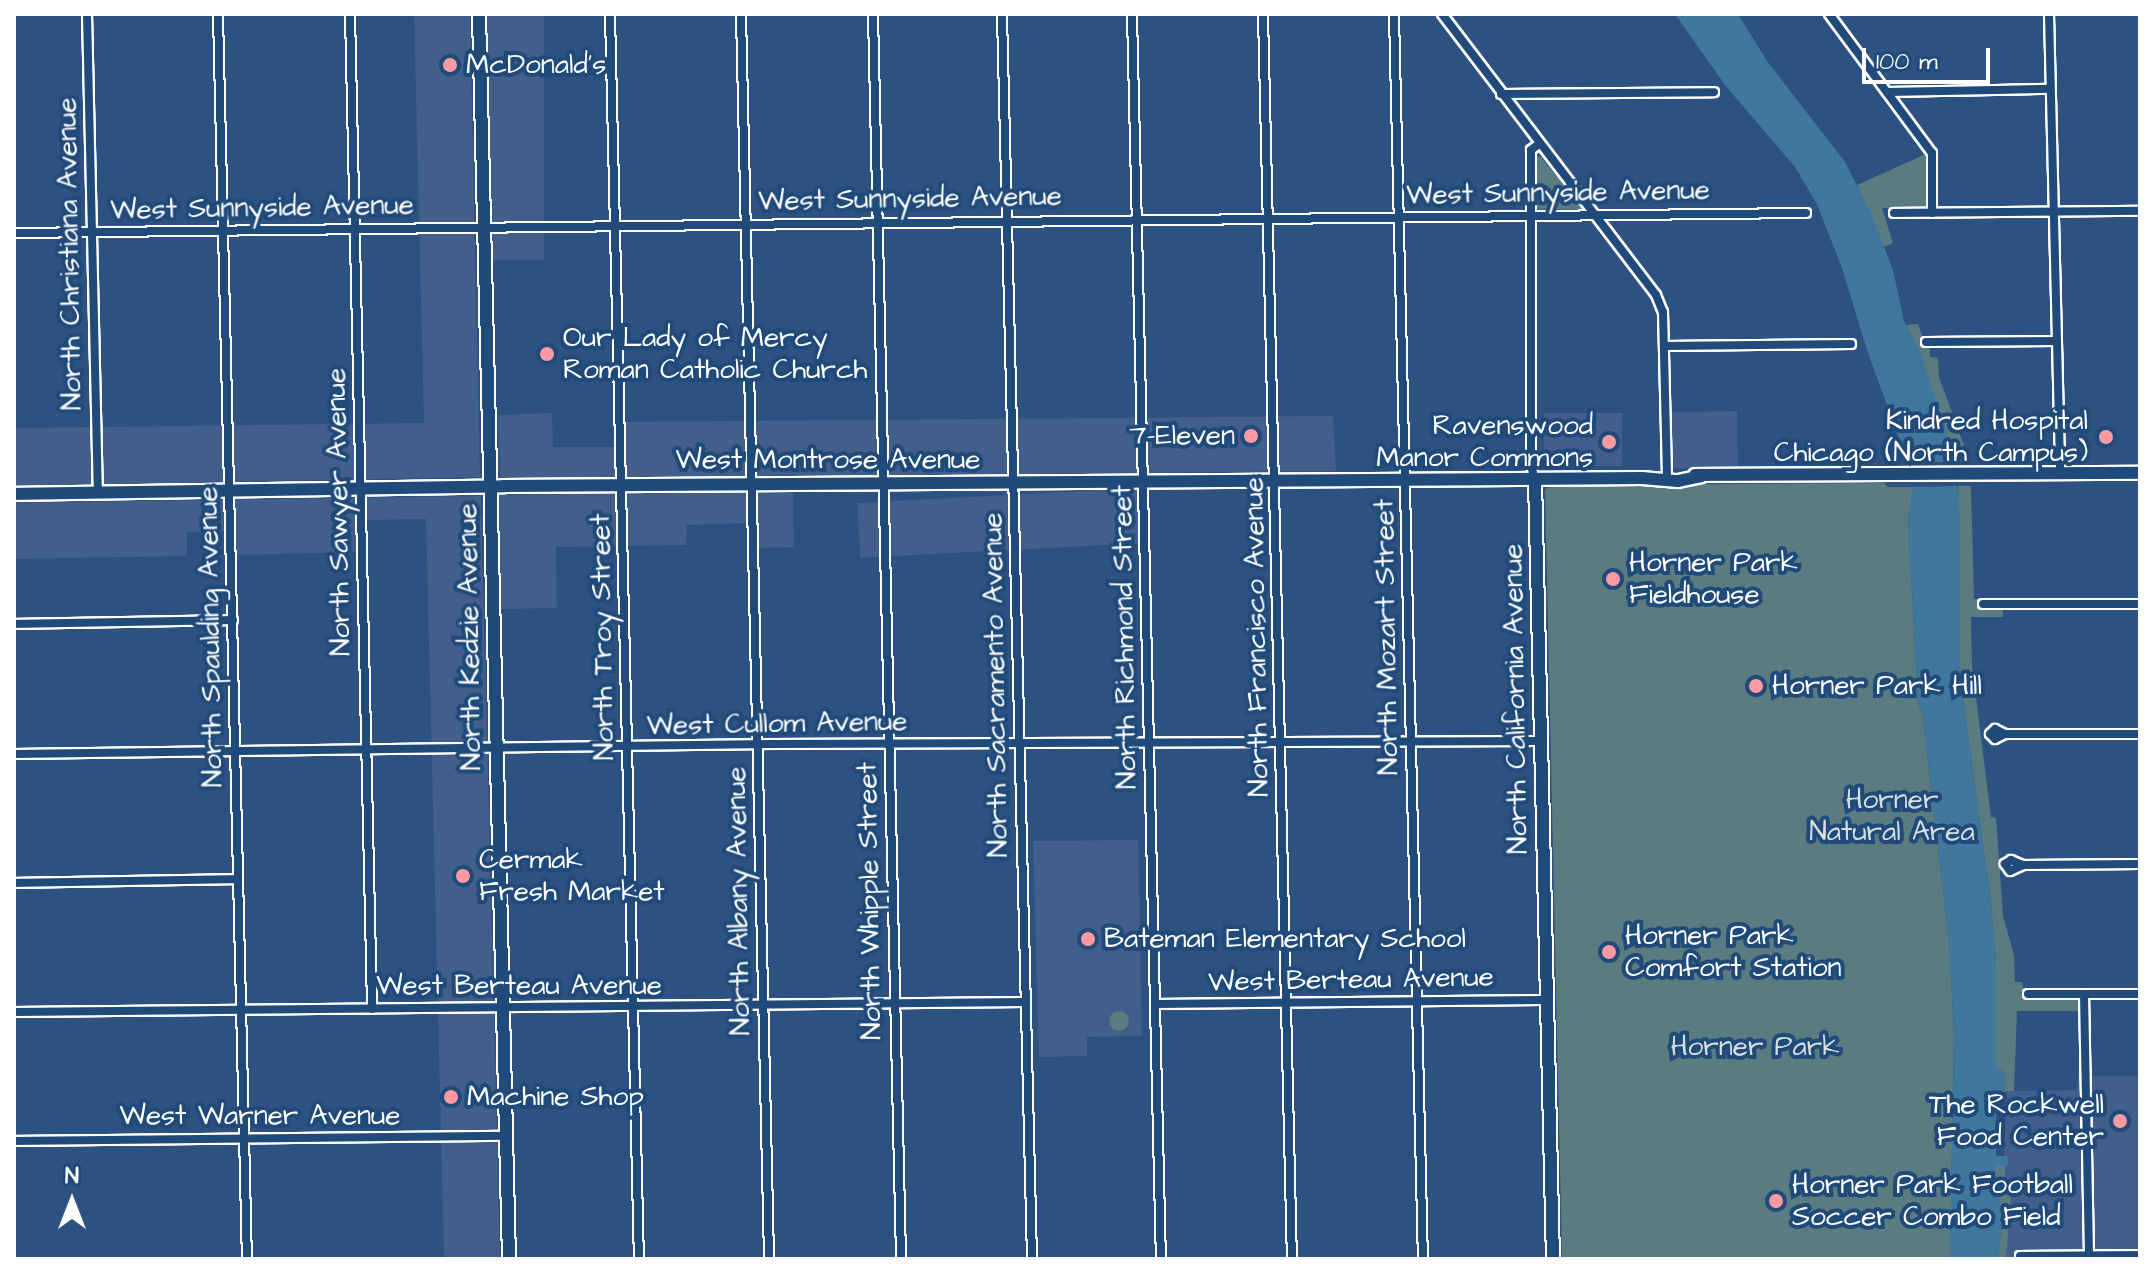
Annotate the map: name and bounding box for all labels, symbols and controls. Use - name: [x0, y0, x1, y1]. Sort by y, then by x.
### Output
- scale bar: [1866, 32, 1994, 82]
- text: 100 m: [1876, 45, 1938, 79]
- place label: McDonald's: [466, 48, 606, 82]
- marker: McDonald's: [441, 56, 459, 74]
- street label: North Christiana Avenue: [50, 97, 90, 411]
- street label: West Sunnyside Avenue: [1406, 174, 1710, 212]
- street label: West Sunnyside Avenue: [758, 180, 1062, 218]
- street label: West Sunnyside Avenue: [110, 189, 414, 227]
- place label: Our Lady of Mercy Roman Catholic Church: [563, 321, 867, 387]
- marker: Our Lady of Mercy Roman Catholic Church: [538, 345, 556, 363]
- street label: North Sawyer Avenue: [320, 368, 358, 656]
- place label: Kindred Hospital Chicago (North Campus): [1774, 404, 2088, 470]
- place label: Ravenswood Manor Commons: [1376, 409, 1593, 475]
- place label: 7-Eleven: [1129, 419, 1235, 453]
- marker: Kindred Hospital Chicago (North Campus): [2095, 426, 2117, 448]
- marker: 7-Eleven: [1242, 427, 1260, 445]
- marker: Ravenswood Manor Commons: [1600, 433, 1618, 451]
- street label: West Montrose Avenue: [676, 443, 980, 477]
- street label: North Francisco Avenue: [1237, 477, 1277, 797]
- street label: North Richmond Street: [1106, 485, 1144, 789]
- street label: North Spaulding Avenue: [192, 486, 230, 788]
- street label: North Mozart Street: [1368, 498, 1406, 776]
- street label: North Kedzie Avenue: [451, 503, 489, 771]
- street label: North Sacramento Avenue: [976, 512, 1016, 858]
- street label: North Troy Street: [584, 513, 622, 761]
- street label: North California Avenue: [1496, 544, 1536, 854]
- place label: Horner Park Fieldhouse: [1629, 546, 1798, 612]
- marker: Horner Park Fieldhouse: [1604, 570, 1622, 588]
- place label: Horner Park Hill: [1772, 669, 1982, 703]
- marker: Horner Park Hill: [1747, 677, 1765, 695]
- street label: West Cullom Avenue: [646, 705, 908, 743]
- street label: North Whipple Street: [851, 762, 889, 1040]
- street label: North Albany Avenue: [720, 766, 758, 1036]
- park label: Horner Natural Area: [1809, 783, 1975, 849]
- place label: Cermak Fresh Market: [479, 843, 665, 909]
- marker: Cermak Fresh Market: [454, 867, 472, 885]
- place label: Horner Park Comfort Station: [1625, 919, 1842, 985]
- place label: Bateman Elementary School: [1104, 922, 1466, 956]
- marker: Bateman Elementary School: [1079, 930, 1097, 948]
- marker: Horner Park Comfort Station: [1600, 943, 1618, 961]
- street label: West Berteau Avenue: [1208, 961, 1494, 999]
- street label: West Berteau Avenue: [376, 969, 662, 1003]
- park label: Horner Park: [1671, 1030, 1839, 1064]
- place label: Machine Shop: [467, 1080, 644, 1114]
- marker: Machine Shop: [442, 1088, 460, 1106]
- place label: The Rockwell Food Center: [1929, 1088, 2104, 1154]
- street label: West Warner Avenue: [120, 1099, 400, 1133]
- marker: The Rockwell Food Center: [2111, 1112, 2129, 1130]
- north arrow: [32, 1161, 112, 1241]
- text: N: [65, 1161, 79, 1192]
- place label: Horner Park Football Soccer Combo Field: [1792, 1168, 2073, 1234]
- marker: Horner Park Football Soccer Combo Field: [1767, 1192, 1785, 1210]

